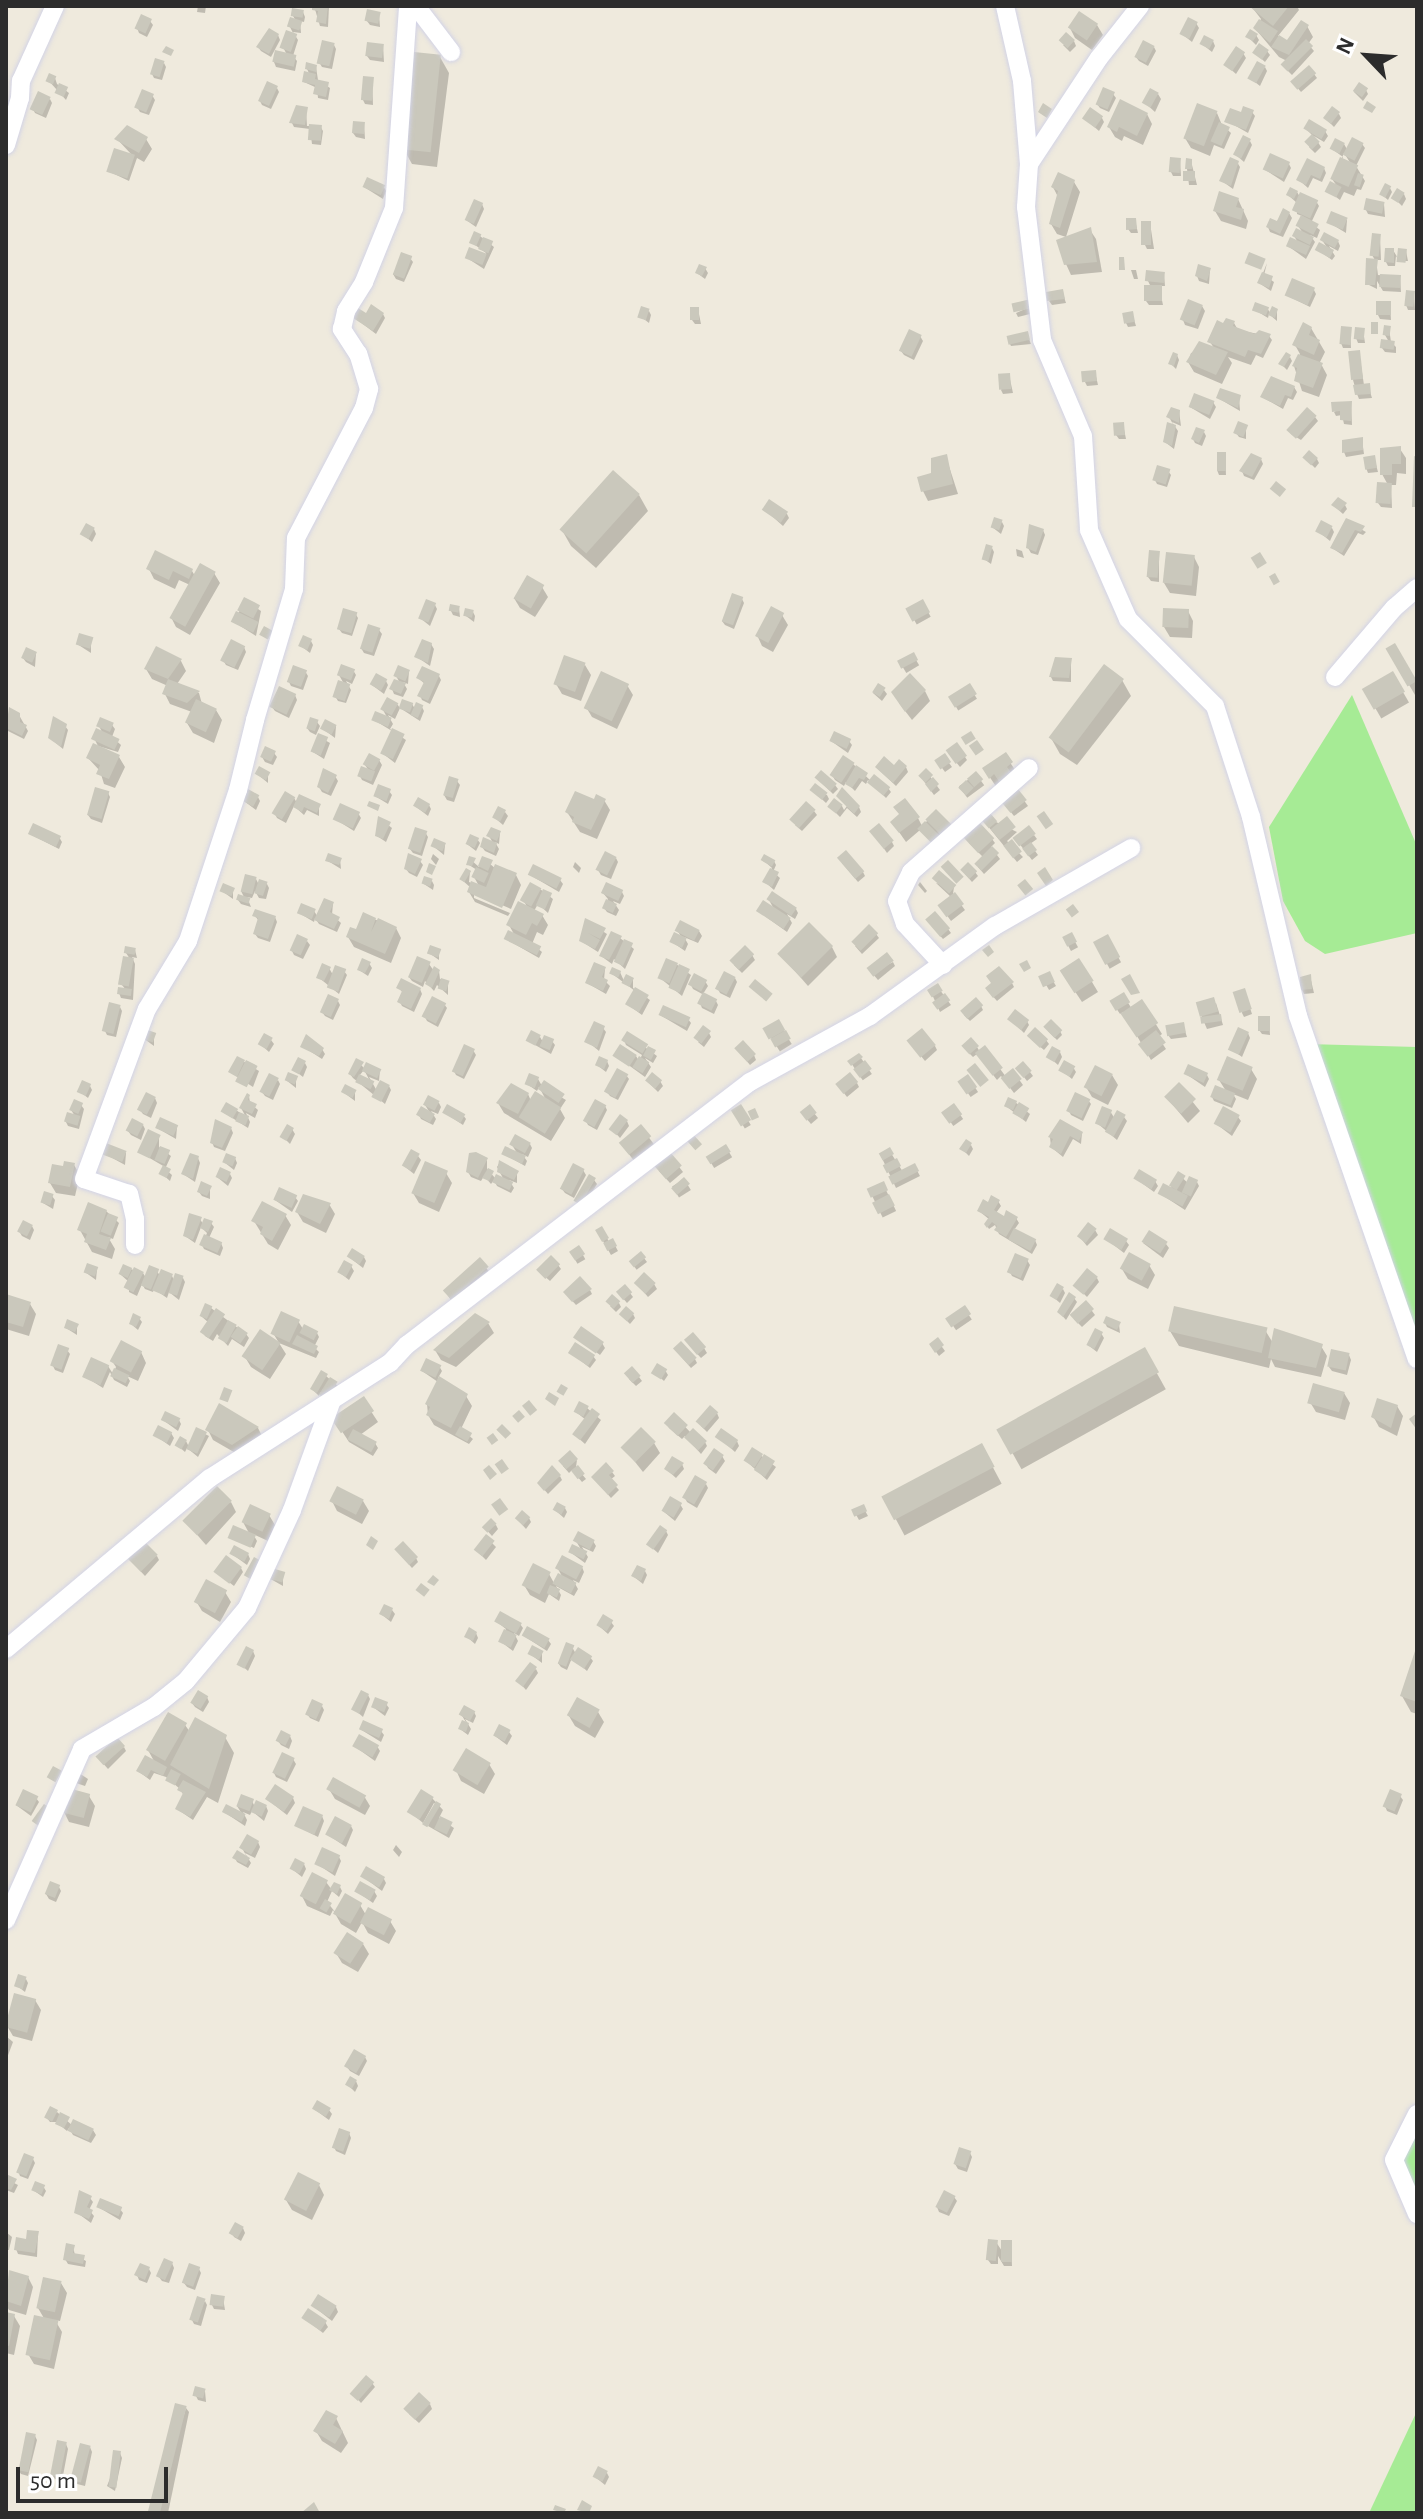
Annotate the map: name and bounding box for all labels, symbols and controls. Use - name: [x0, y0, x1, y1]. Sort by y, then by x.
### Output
- north arrow: [1327, 16, 1407, 96]
- text: N: [1332, 34, 1358, 57]
- scale bar: [20, 2451, 172, 2501]
- text: 50 m: [30, 2469, 76, 2493]

